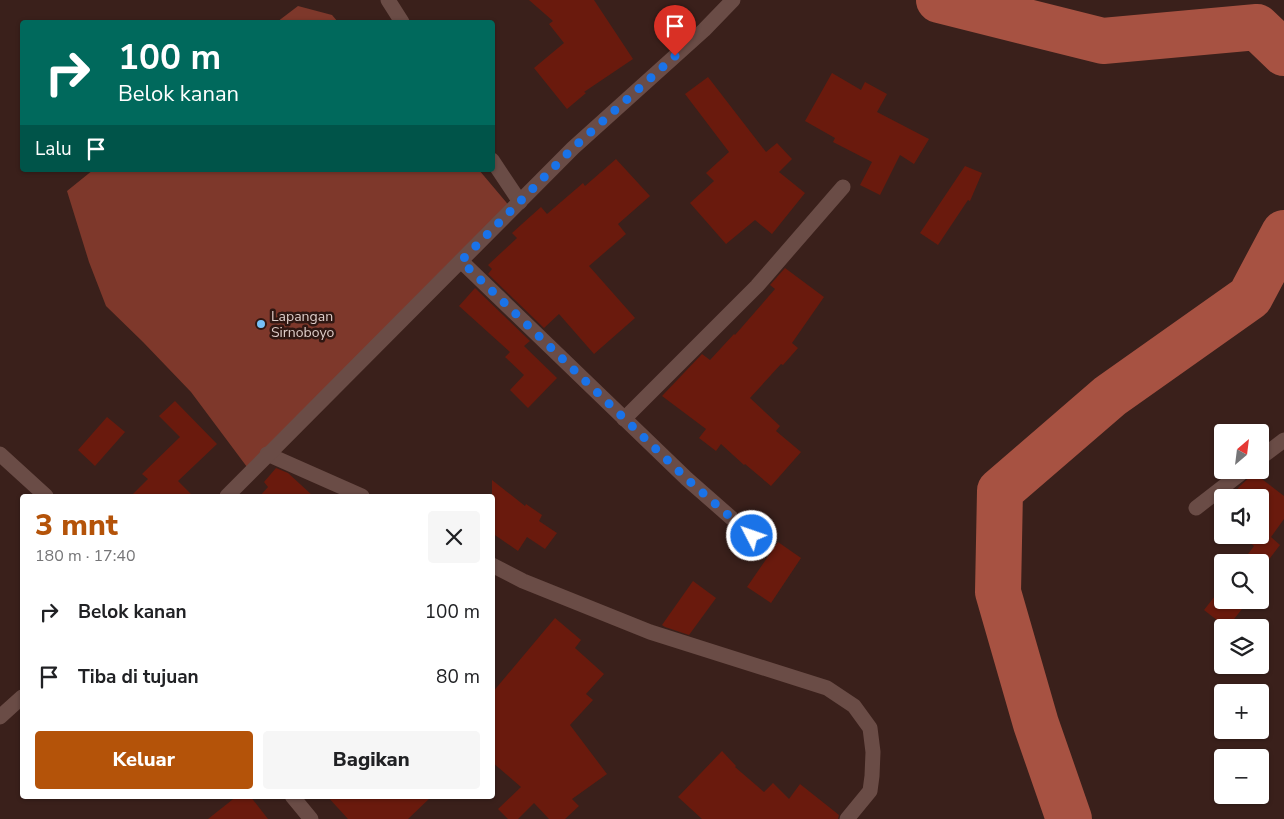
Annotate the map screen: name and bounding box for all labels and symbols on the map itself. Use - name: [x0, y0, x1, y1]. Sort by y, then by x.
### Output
- pin: [654, 5, 696, 56]
- place label: Lapangan Sirnoboyo: [271, 307, 335, 342]
- marker: Lapangan Sirnoboyo: [255, 318, 267, 330]
- north arrow: [1214, 424, 1269, 479]
- position arrow: [725, 509, 777, 561]

